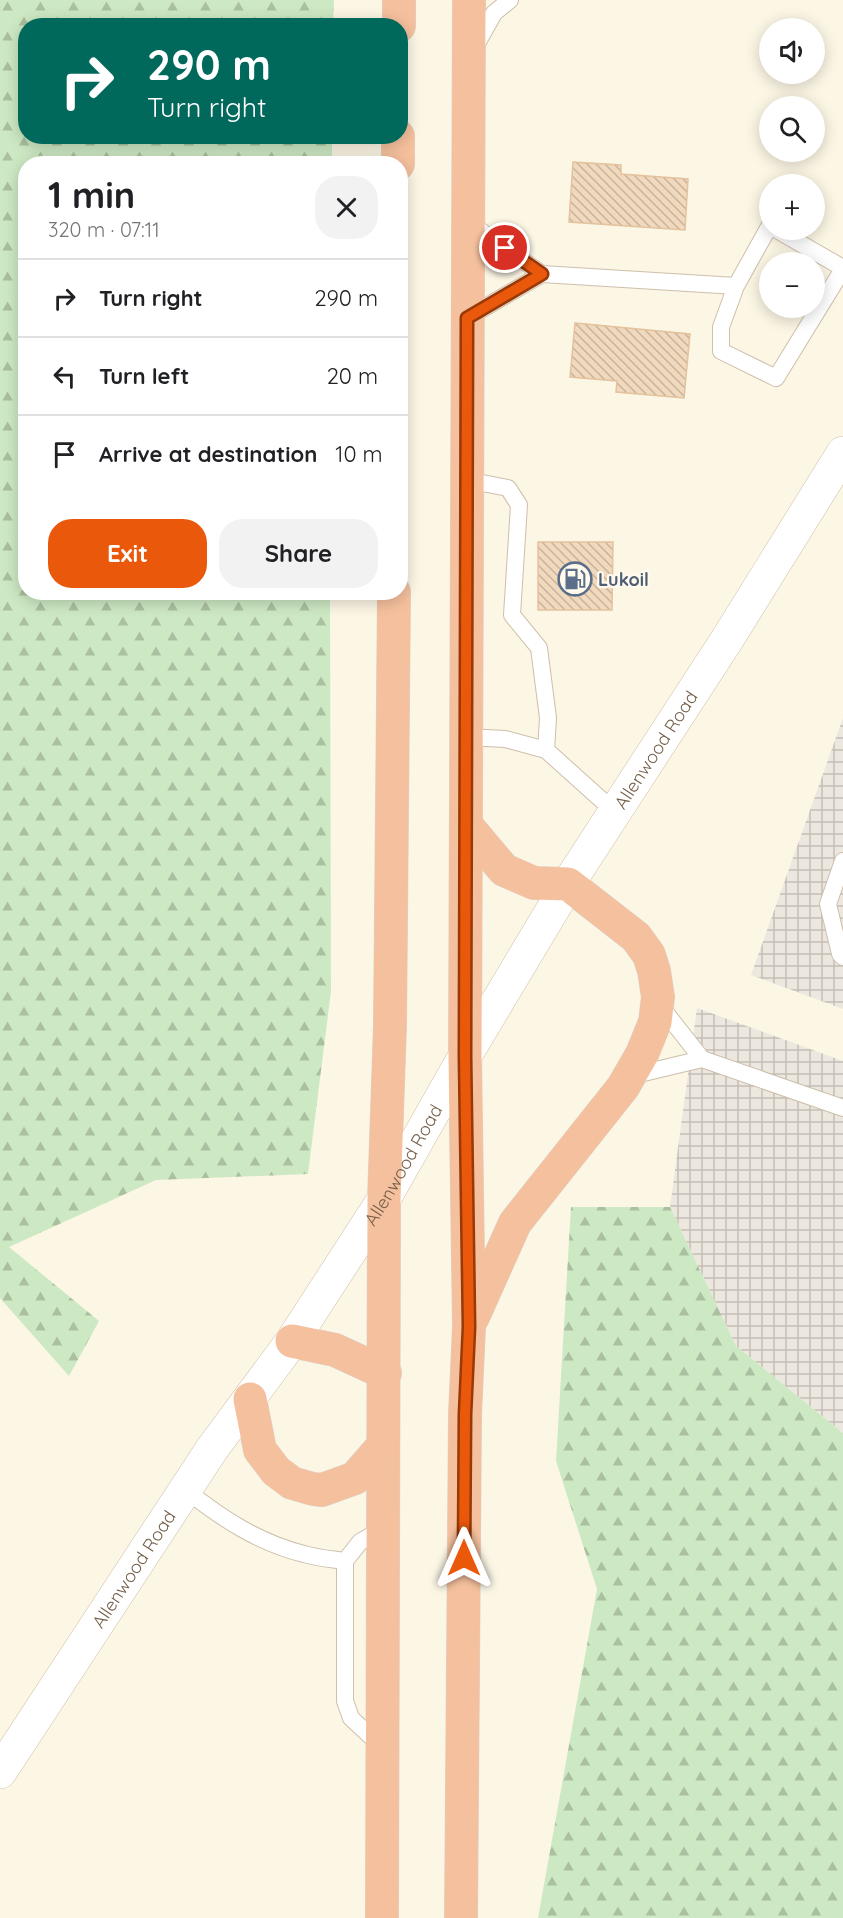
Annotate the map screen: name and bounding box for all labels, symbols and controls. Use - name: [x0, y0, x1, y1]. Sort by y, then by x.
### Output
- map controls: [759, 18, 825, 318]
- button: sound: [759, 18, 825, 84]
- text: 290 m: [147, 38, 271, 91]
- icon: right: [48, 42, 126, 120]
- text: Turn right: [147, 90, 266, 124]
- button: search: [759, 96, 825, 162]
- text: 1 min: [48, 172, 135, 217]
- button: +: [759, 174, 825, 240]
- button: close: [315, 176, 378, 239]
- text: 320 m · 07:11: [48, 217, 160, 242]
- pin: [479, 222, 530, 273]
- icon: arrive: [488, 231, 521, 264]
- button: −: [759, 252, 825, 318]
- icon: right: [48, 282, 81, 315]
- text: Turn right: [99, 284, 203, 312]
- text: 290 m: [314, 284, 378, 312]
- icon: left: [48, 360, 81, 393]
- text: Turn left: [99, 362, 189, 390]
- text: 20 m: [327, 362, 378, 390]
- icon: arrive: [48, 438, 81, 471]
- text: Arrive at destination: [99, 440, 317, 468]
- text: 10 m: [335, 440, 383, 468]
- button: Exit: [48, 519, 207, 588]
- button: Share: [219, 519, 378, 588]
- fuel station icon: Lukoil: [557, 561, 593, 597]
- place label: Lukoil: [598, 568, 649, 591]
- street label: Allenwood Road: [609, 686, 702, 813]
- street label: Allenwood Road: [359, 1100, 447, 1230]
- street label: Allenwood Road: [86, 1506, 180, 1632]
- position arrow: [432, 1526, 496, 1590]

